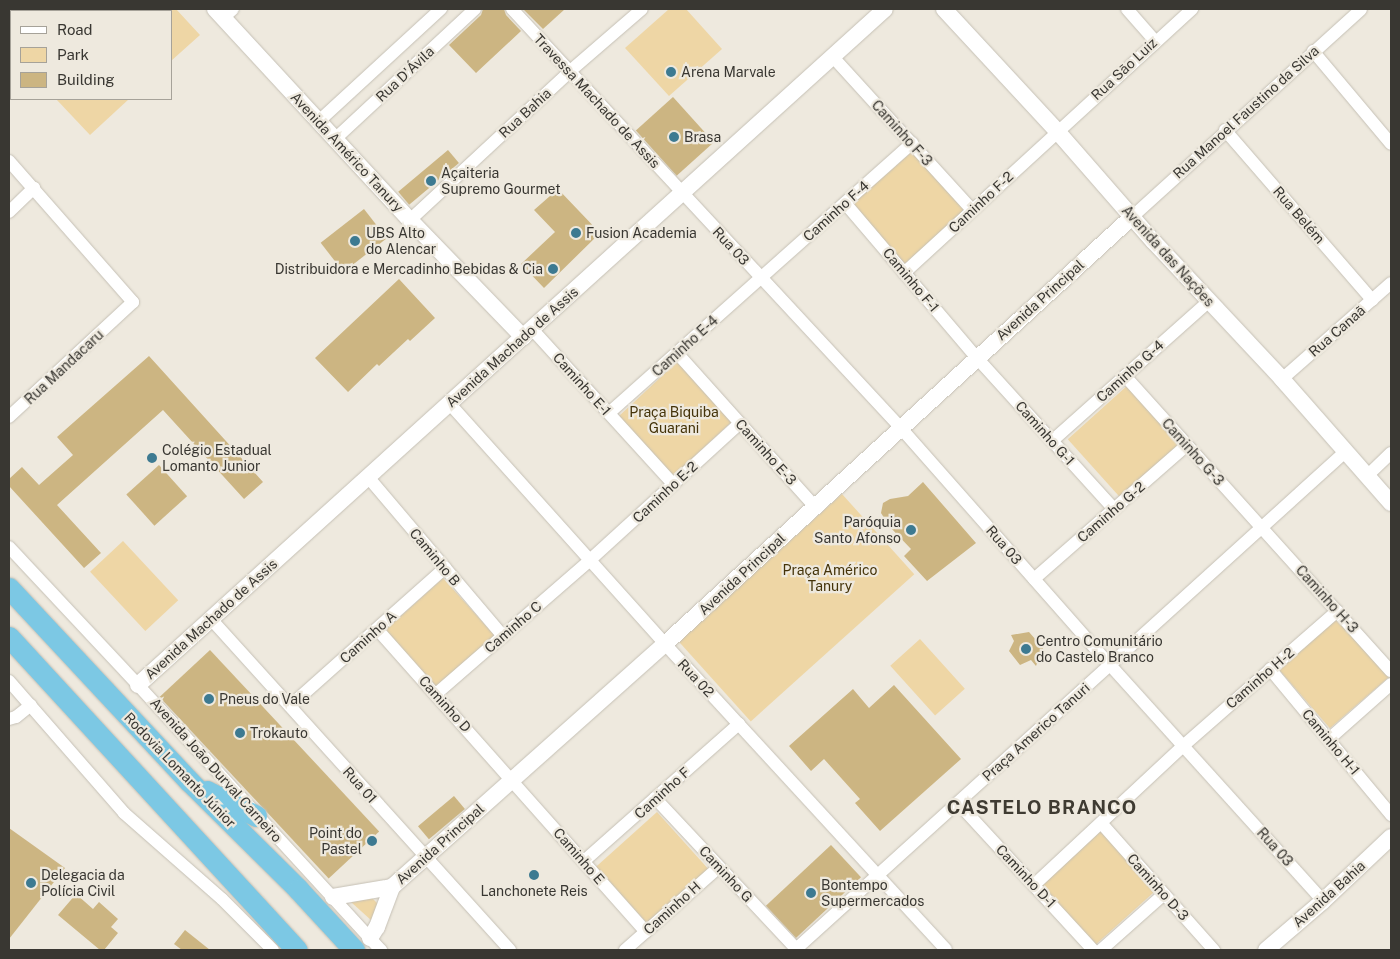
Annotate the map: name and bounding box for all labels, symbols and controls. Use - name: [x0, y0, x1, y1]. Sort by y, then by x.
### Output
- legend: [10, 10, 172, 100]
- text: Road: [57, 21, 93, 38]
- street label: Travessa Machado de Assis: [530, 30, 664, 172]
- street label: Rua São Luiz: [1088, 34, 1160, 104]
- street label: Rua Manoel Faustino da Silva: [1170, 42, 1322, 182]
- street label: Rua D'Ávila: [372, 43, 438, 105]
- text: Park: [57, 46, 89, 63]
- place label: Arena Marvale: [681, 64, 776, 80]
- marker: Arena Marvale: [665, 66, 677, 78]
- text: Building: [57, 71, 115, 88]
- street label: Rua Bahia: [495, 85, 555, 141]
- street label: Avenida Américo Tanury: [287, 89, 407, 215]
- street label: Caminho F-3: [868, 97, 936, 169]
- place label: Brasa: [684, 129, 721, 145]
- marker: Brasa: [668, 131, 680, 143]
- place label: Açaiteria Supremo Gourmet: [441, 165, 561, 198]
- street label: Caminho F-2: [945, 168, 1017, 236]
- marker: Açaiteria Supremo Gourmet: [425, 175, 437, 187]
- street label: Caminho F-4: [800, 177, 872, 245]
- street label: Rua Belém: [1270, 183, 1328, 247]
- street label: Avenida das Nações: [1118, 202, 1218, 310]
- street label: Rua 03: [709, 223, 753, 269]
- place label: UBS Alto do Alencar: [366, 225, 436, 258]
- place label: Fusion Academia: [586, 225, 697, 241]
- marker: Fusion Academia: [570, 227, 582, 239]
- marker: UBS Alto do Alencar: [348, 234, 362, 248]
- street label: Caminho F-1: [879, 245, 943, 315]
- street label: Avenida Principal: [993, 256, 1087, 344]
- place label: Distribuidora e Mercadinho Bebidas & Cia: [274, 261, 543, 277]
- marker: Distribuidora e Mercadinho Bebidas & Cia: [547, 263, 559, 275]
- street label: Avenida Machado de Assis: [442, 283, 582, 411]
- street label: Rua Canaã: [1305, 302, 1369, 360]
- street label: Caminho E-4: [649, 312, 721, 380]
- street label: Rua Mandacaru: [21, 326, 107, 408]
- street label: Caminho G-4: [1093, 336, 1167, 406]
- street label: Caminho E-1: [549, 349, 615, 419]
- street label: Caminho G-1: [1012, 397, 1078, 469]
- park label: Praça Biquiba Guarani: [629, 404, 719, 437]
- street label: Caminho G-3: [1158, 415, 1228, 489]
- street label: Caminho E-3: [732, 416, 800, 488]
- place label: Colégio Estadual Lomanto Junior: [162, 442, 272, 474]
- marker: Colégio Estadual Lomanto Junior: [146, 452, 158, 464]
- street label: Caminho E-2: [629, 458, 701, 526]
- street label: Caminho G-2: [1074, 478, 1148, 546]
- place label: Paróquia Santo Afonso: [814, 514, 901, 546]
- street label: Rua 03: [983, 522, 1025, 568]
- marker: Paróquia Santo Afonso: [905, 524, 917, 536]
- street label: Caminho B: [406, 525, 464, 589]
- street label: Avenida Principal: [695, 530, 789, 618]
- street label: Avenida Machado de Assis: [141, 555, 281, 683]
- park label: Praça Américo Tanury: [783, 562, 877, 594]
- street label: Caminho H-3: [1292, 562, 1362, 636]
- street label: Caminho C: [481, 598, 545, 656]
- street label: Caminho A: [336, 607, 400, 667]
- place label: Centro Comunitário do Castelo Branco: [1036, 633, 1163, 666]
- marker: Centro Comunitário do Castelo Branco: [1020, 643, 1032, 655]
- street label: Caminho H-2: [1222, 644, 1298, 712]
- street label: Rua 02: [674, 656, 718, 700]
- street label: Caminho D: [415, 672, 475, 736]
- street label: Praça Americo Tanuri: [979, 679, 1093, 785]
- place label: Pneus do Vale: [219, 691, 311, 707]
- marker: Pneus do Vale: [203, 693, 215, 705]
- street label: Avenida João Durval Carneiro: [147, 694, 285, 846]
- street label: Caminho H-1: [1299, 706, 1363, 778]
- street label: Rodovia Lomanto Júnior: [121, 709, 239, 831]
- place label: Trokauto: [250, 725, 308, 741]
- marker: Trokauto: [234, 727, 246, 739]
- street label: Rua 01: [339, 763, 381, 807]
- street label: Caminho F: [631, 764, 693, 822]
- district label: CASTELO BRANCO: [945, 797, 1139, 819]
- street label: Avenida Principal: [393, 800, 487, 888]
- street label: Caminho E: [550, 824, 608, 888]
- street label: Rua 03: [1253, 824, 1297, 870]
- place label: Point do Pastel: [309, 825, 362, 858]
- marker: Point do Pastel: [366, 835, 378, 847]
- street label: Caminho D-1: [993, 841, 1059, 911]
- street label: Caminho G: [696, 842, 756, 906]
- street label: Caminho D-3: [1124, 850, 1192, 924]
- street label: Avenida Bahia: [1289, 857, 1369, 931]
- place label: Delegacia da Polícia Civil: [41, 867, 125, 900]
- marker: Lanchonete Reis: [528, 869, 540, 881]
- marker: Delegacia da Polícia Civil: [25, 877, 37, 889]
- place label: Bontempo Supermercados: [821, 877, 924, 910]
- street label: Caminho H: [640, 878, 704, 938]
- place label: Lanchonete Reis: [480, 883, 588, 899]
- marker: Bontempo Supermercados: [805, 887, 817, 899]

